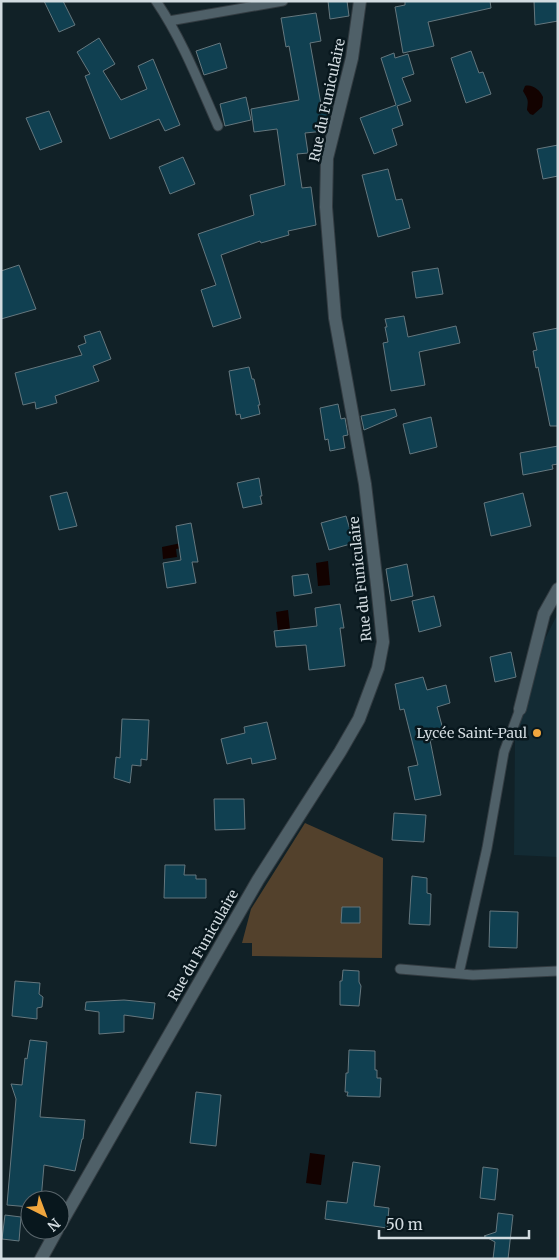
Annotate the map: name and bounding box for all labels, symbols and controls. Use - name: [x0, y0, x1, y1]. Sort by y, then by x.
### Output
- street label: Rue du Funiculaire: [305, 37, 349, 163]
- street label: Rue du Funiculaire: [344, 516, 376, 642]
- place label: Lycée Saint-Paul: [416, 724, 528, 742]
- marker: Lycée Saint-Paul: [531, 727, 543, 739]
- street label: Rue du Funiculaire: [164, 886, 242, 1004]
- north arrow: [20, 1190, 70, 1240]
- scale bar: [379, 1208, 529, 1240]
- text: N: [44, 1214, 64, 1235]
- text: 50 m: [386, 1215, 423, 1234]

